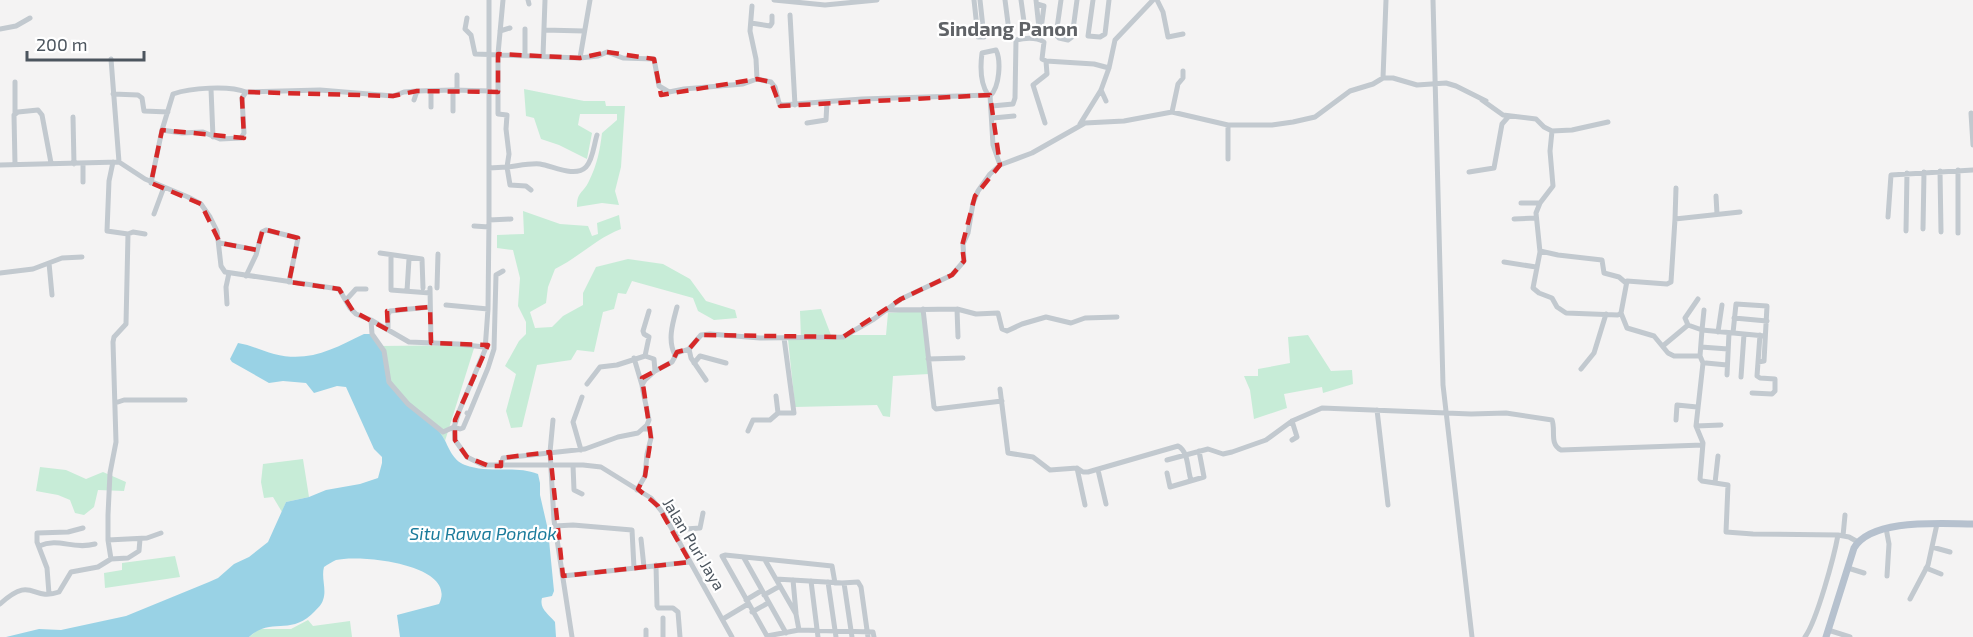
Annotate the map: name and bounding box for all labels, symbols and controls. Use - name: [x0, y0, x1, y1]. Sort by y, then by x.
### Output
- district label: Sindang Panon: [938, 16, 1078, 40]
- scale bar: [27, 24, 144, 62]
- text: 200 m: [36, 33, 88, 55]
- street label: Jalan Puri Jaya: [659, 494, 729, 593]
- water label: Situ Rawa Pondok: [409, 522, 557, 544]

